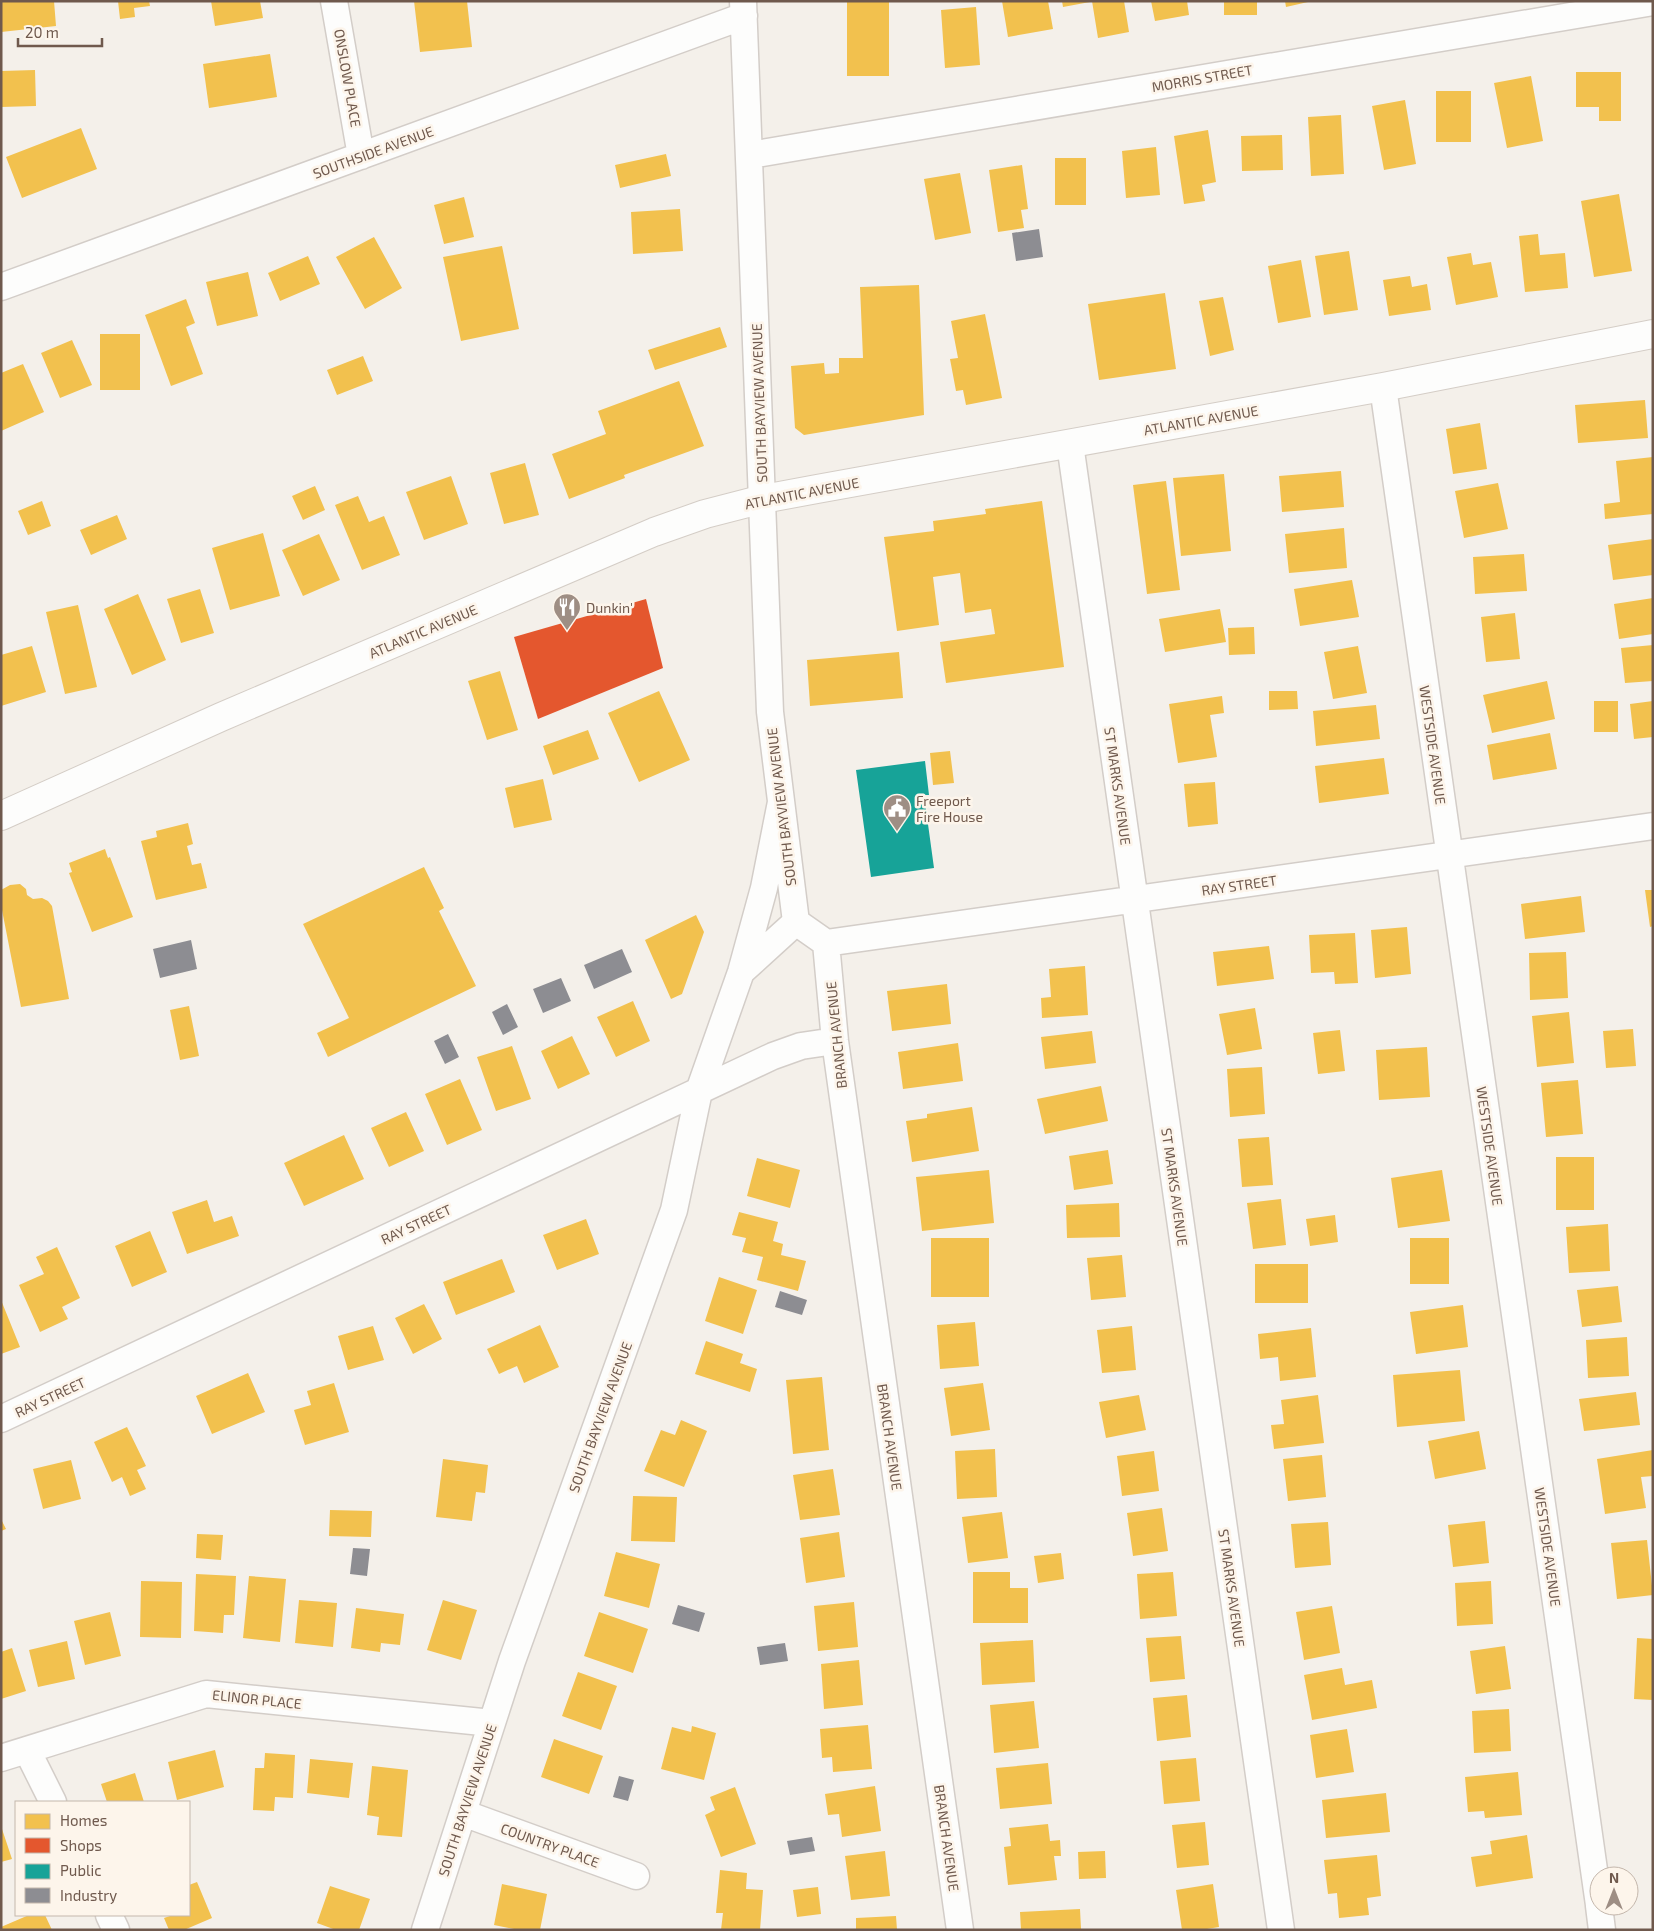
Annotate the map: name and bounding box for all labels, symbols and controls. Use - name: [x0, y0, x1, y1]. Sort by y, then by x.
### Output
- scale bar: [18, 15, 101, 47]
- text: 20 m: [25, 23, 59, 41]
- street label: ONSLOW PLACE: [331, 28, 365, 129]
- street label: MORRIS STREET: [1150, 61, 1254, 95]
- street label: SOUTHSIDE AVENUE: [310, 122, 436, 182]
- street label: SOUTH BAYVIEW AVENUE: [748, 323, 770, 483]
- street label: ATLANTIC AVENUE: [1142, 402, 1260, 438]
- street label: ATLANTIC AVENUE: [743, 474, 861, 512]
- restaurant icon: Dunkin': [552, 592, 582, 631]
- place label: Dunkin': [586, 599, 633, 616]
- street label: ATLANTIC AVENUE: [366, 600, 480, 661]
- street label: WESTSIDE AVENUE: [1416, 684, 1450, 806]
- street label: ST MARKS AVENUE: [1101, 726, 1135, 846]
- street label: SOUTH BAYVIEW AVENUE: [763, 727, 799, 887]
- place label: Freeport Fire House: [916, 792, 983, 825]
- public building icon: Freeport Fire House: [882, 793, 912, 832]
- street label: RAY STREET: [1200, 871, 1278, 899]
- street label: BRANCH AVENUE: [822, 980, 850, 1089]
- street label: WESTSIDE AVENUE: [1473, 1085, 1507, 1207]
- street label: ST MARKS AVENUE: [1158, 1127, 1192, 1247]
- street label: RAY STREET: [378, 1200, 454, 1248]
- street label: SOUTH BAYVIEW AVENUE: [565, 1339, 635, 1495]
- street label: RAY STREET: [12, 1373, 88, 1421]
- street label: BRANCH AVENUE: [874, 1383, 906, 1492]
- street label: WESTSIDE AVENUE: [1531, 1486, 1565, 1608]
- street label: ST MARKS AVENUE: [1215, 1528, 1249, 1648]
- street label: ELINOR PLACE: [212, 1686, 303, 1712]
- street label: SOUTH BAYVIEW AVENUE: [434, 1721, 500, 1878]
- street label: BRANCH AVENUE: [931, 1784, 963, 1893]
- legend: [15, 1801, 190, 1916]
- text: Homes: [60, 1811, 107, 1829]
- street label: COUNTRY PLACE: [498, 1819, 602, 1871]
- text: Shops: [60, 1836, 102, 1854]
- text: Public: [60, 1861, 101, 1879]
- north arrow: [1589, 1866, 1639, 1916]
- text: N: [1609, 1869, 1619, 1886]
- text: Industry: [60, 1886, 117, 1904]

